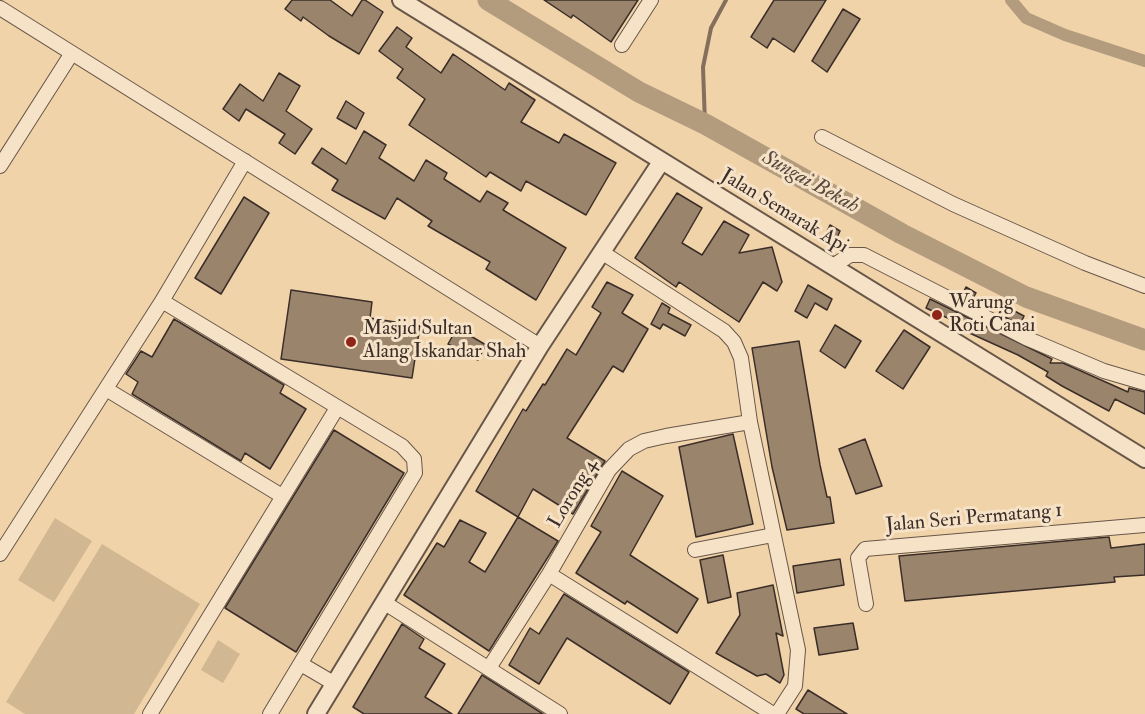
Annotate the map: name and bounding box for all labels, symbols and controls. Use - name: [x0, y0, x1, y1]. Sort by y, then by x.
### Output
- water label: Sungai Bekah: [757, 146, 863, 220]
- street label: Jalan Semarak Api: [716, 165, 852, 259]
- place label: Warung Roti Canai: [949, 292, 1035, 339]
- marker: Warung Roti Canai: [930, 308, 944, 322]
- place label: Masjid Sultan Alang Iskandar Shah: [363, 318, 526, 365]
- marker: Masjid Sultan Alang Iskandar Shah: [344, 335, 358, 349]
- street label: Lorong 4: [544, 455, 604, 533]
- street label: Jalan Seri Permatang 1: [885, 499, 1063, 539]

